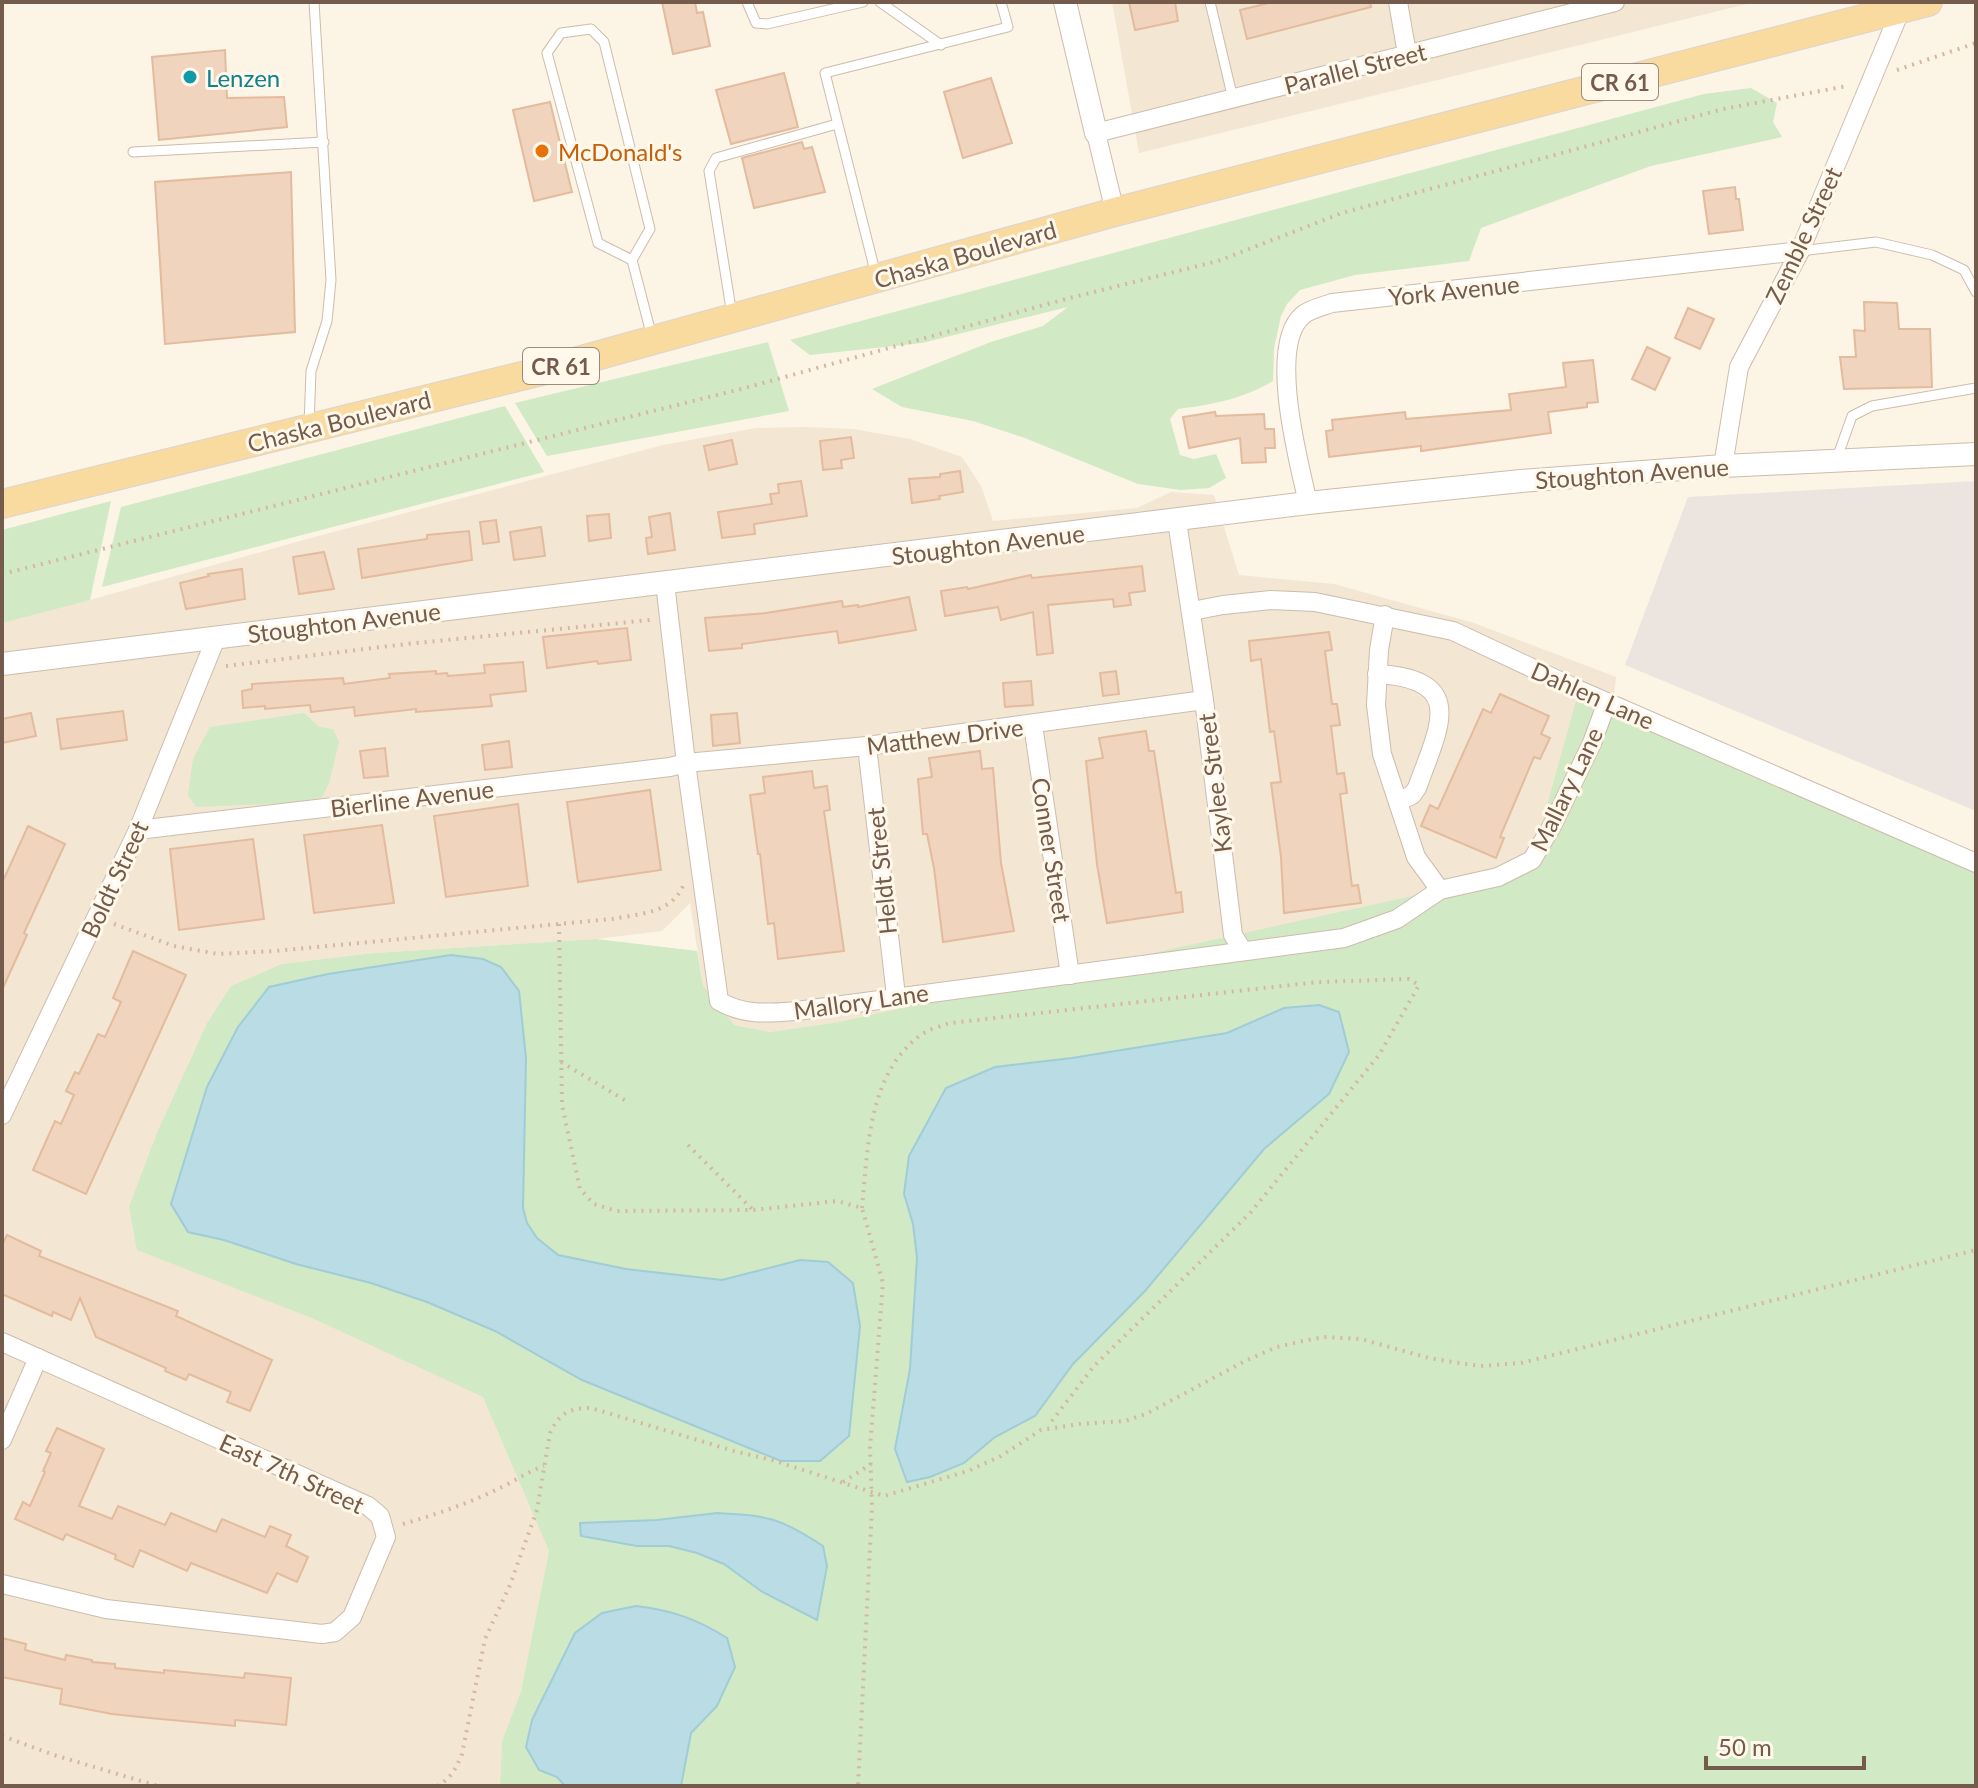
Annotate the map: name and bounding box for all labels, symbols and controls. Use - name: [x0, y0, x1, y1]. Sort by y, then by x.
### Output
- street label: Parallel Street: [1281, 36, 1429, 100]
- place label: Lenzen: [206, 63, 280, 92]
- road number: CR 61: [1582, 64, 1658, 100]
- marker: Lenzen: [181, 68, 199, 86]
- place label: McDonald's: [558, 137, 682, 166]
- marker: McDonald's: [533, 142, 551, 160]
- street label: Zemble Street: [1759, 162, 1847, 308]
- street label: Chaska Boulevard: [871, 214, 1059, 294]
- street label: York Avenue: [1387, 269, 1521, 311]
- road number: CR 61: [523, 348, 599, 384]
- street label: Chaska Boulevard: [244, 384, 434, 458]
- street label: Stoughton Avenue: [1534, 452, 1730, 494]
- street label: Stoughton Avenue: [890, 518, 1086, 570]
- street label: Stoughton Avenue: [246, 596, 442, 648]
- street label: Dahlen Lane: [1527, 655, 1659, 735]
- street label: Kaylee Street: [1191, 711, 1237, 854]
- street label: Matthew Drive: [865, 712, 1025, 760]
- street label: Mallary Lane: [1524, 722, 1608, 856]
- street label: Bierline Avenue: [328, 774, 496, 822]
- street label: Conner Street: [1026, 775, 1078, 925]
- street label: Heldt Street: [860, 806, 902, 936]
- street label: Boldt Street: [74, 815, 154, 942]
- street label: Mallory Lane: [792, 977, 930, 1025]
- street label: East 7th Street: [215, 1427, 369, 1519]
- scale bar: [1706, 1720, 1864, 1770]
- text: 50 m: [1718, 1732, 1772, 1761]

